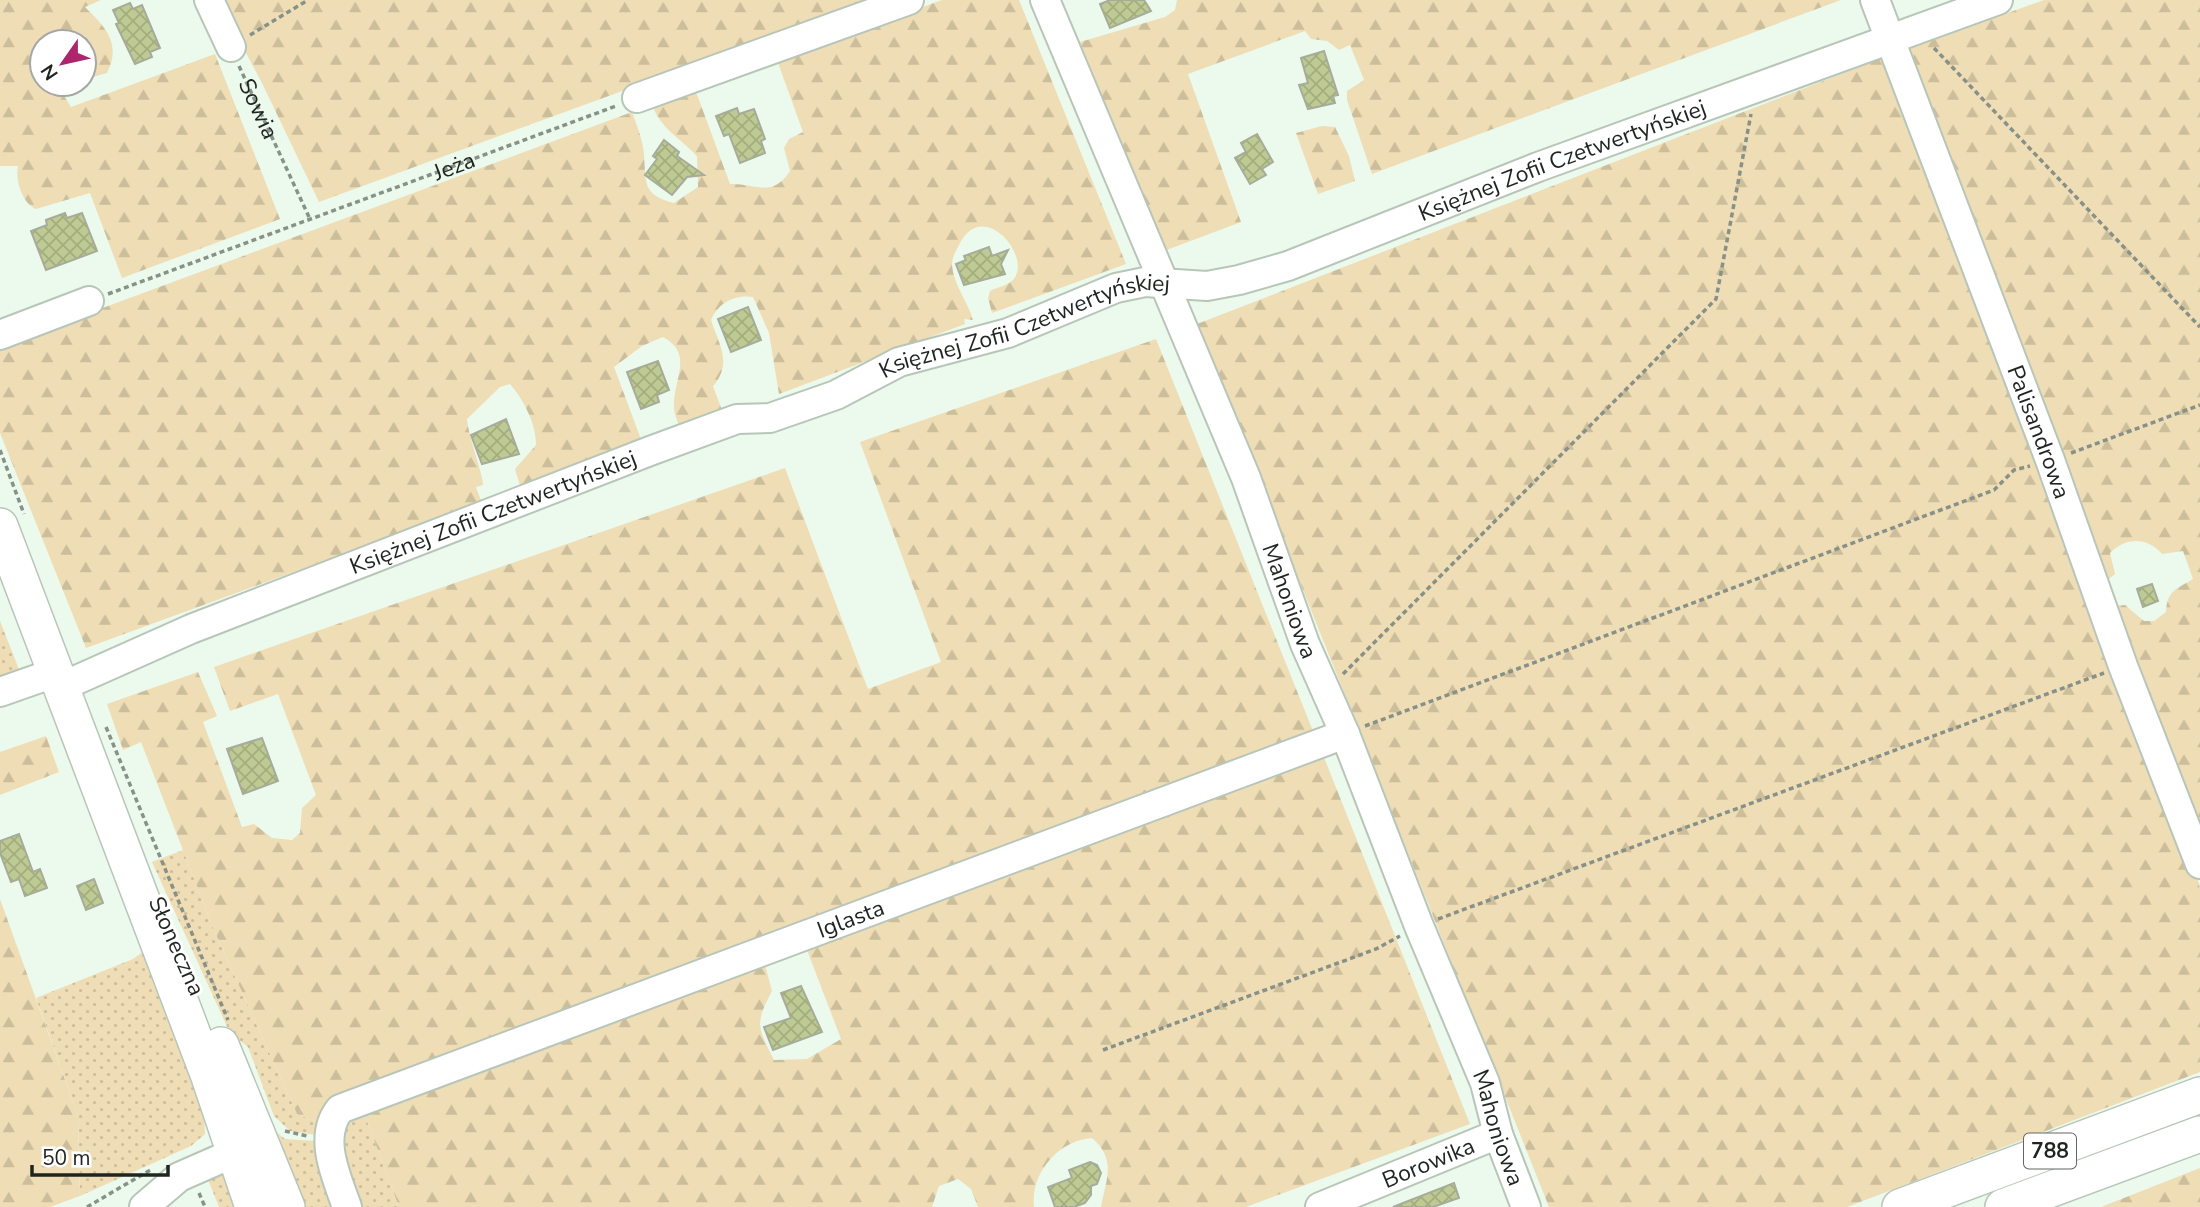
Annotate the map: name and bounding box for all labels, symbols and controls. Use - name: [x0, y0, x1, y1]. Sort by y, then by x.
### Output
- north arrow: [28, 28, 98, 98]
- text: N: [35, 59, 64, 85]
- street label: Sowia: [231, 73, 286, 144]
- street label: Księżnej Zofii Czetwertyńskiej: [1414, 92, 1710, 229]
- street label: Jeża: [428, 145, 479, 189]
- street label: Księżnej Zofii Czetwertyńskiej: [874, 267, 1171, 386]
- street label: Palisandrowa: [1999, 361, 2077, 503]
- street label: Księżnej Zofii Czetwertyńskiej: [345, 443, 641, 582]
- street label: Mahoniowa: [1254, 539, 1325, 664]
- street label: Słoneczna: [141, 892, 212, 1001]
- street label: Iglasta: [813, 892, 889, 946]
- street label: Mahoniowa: [1465, 1065, 1531, 1190]
- street label: Borowika: [1378, 1130, 1479, 1196]
- scale bar: [32, 1134, 168, 1178]
- road number: 788: [2024, 1134, 2076, 1168]
- text: 50 m: [42, 1144, 91, 1172]

